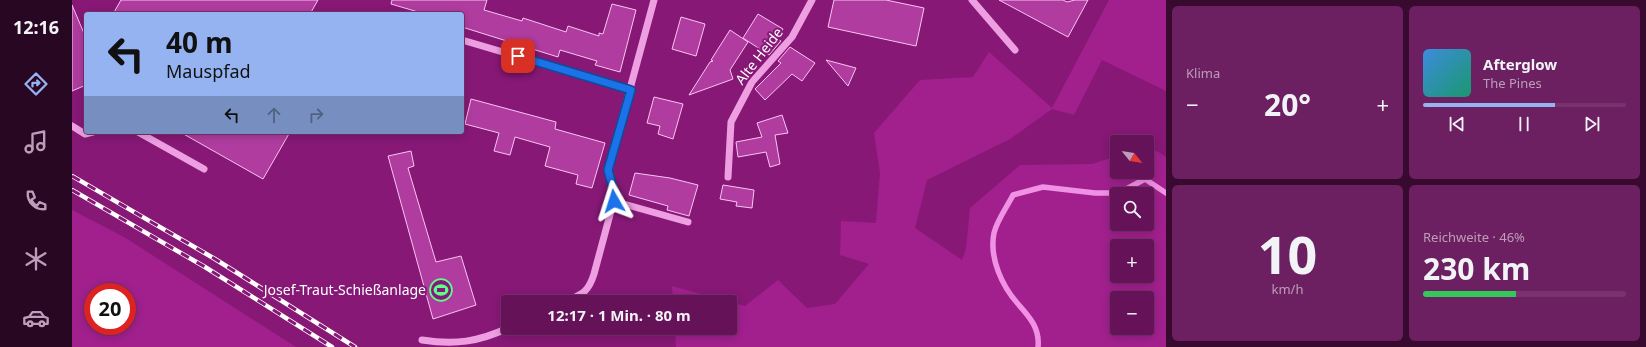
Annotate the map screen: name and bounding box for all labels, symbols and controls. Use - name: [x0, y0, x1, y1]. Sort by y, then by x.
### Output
- text: 12:16: [13, 15, 59, 39]
- text: 40 m: [166, 23, 233, 61]
- street label: Alte Heide: [730, 23, 787, 88]
- icon: left: [100, 28, 152, 80]
- pin: [501, 39, 535, 73]
- icon: arrive: [507, 45, 529, 67]
- text: Afterglow: [1483, 54, 1557, 74]
- text: Mauspfad: [166, 59, 251, 83]
- text: Klima: [1186, 64, 1220, 82]
- icon: directions: [22, 70, 50, 98]
- text: The Pines: [1483, 74, 1542, 92]
- text: 20°: [1264, 84, 1311, 125]
- text: −: [1186, 89, 1199, 119]
- text: +: [1376, 89, 1389, 119]
- icon: left: [221, 104, 243, 126]
- icon: ahead: [263, 104, 285, 126]
- icon: right: [305, 104, 327, 126]
- icon: previous: [1446, 113, 1468, 135]
- icon: pause: [1513, 113, 1535, 135]
- icon: next: [1581, 113, 1603, 135]
- icon: music: [22, 128, 50, 156]
- north arrow: [1110, 135, 1154, 179]
- map controls: [1110, 135, 1154, 335]
- position arrow: [593, 180, 635, 222]
- icon: phone: [22, 187, 50, 215]
- button: search: [1110, 187, 1154, 231]
- text: 10: [1258, 218, 1317, 289]
- text: Reichweite · 46%: [1423, 228, 1525, 246]
- button: +: [1110, 239, 1154, 283]
- icon: climate: [22, 245, 50, 273]
- text: 230 km: [1423, 248, 1530, 289]
- sports icon: Josef-Traut-Schießanlage: [428, 277, 454, 303]
- place label: Josef-Traut-Schießanlage: [262, 280, 426, 299]
- text: km/h: [1272, 280, 1303, 298]
- speed limit sign: 20: [84, 283, 136, 335]
- button: −: [1110, 291, 1154, 335]
- icon: car: [22, 304, 50, 332]
- text: 12:17 · 1 Min. · 80 m: [547, 305, 691, 325]

